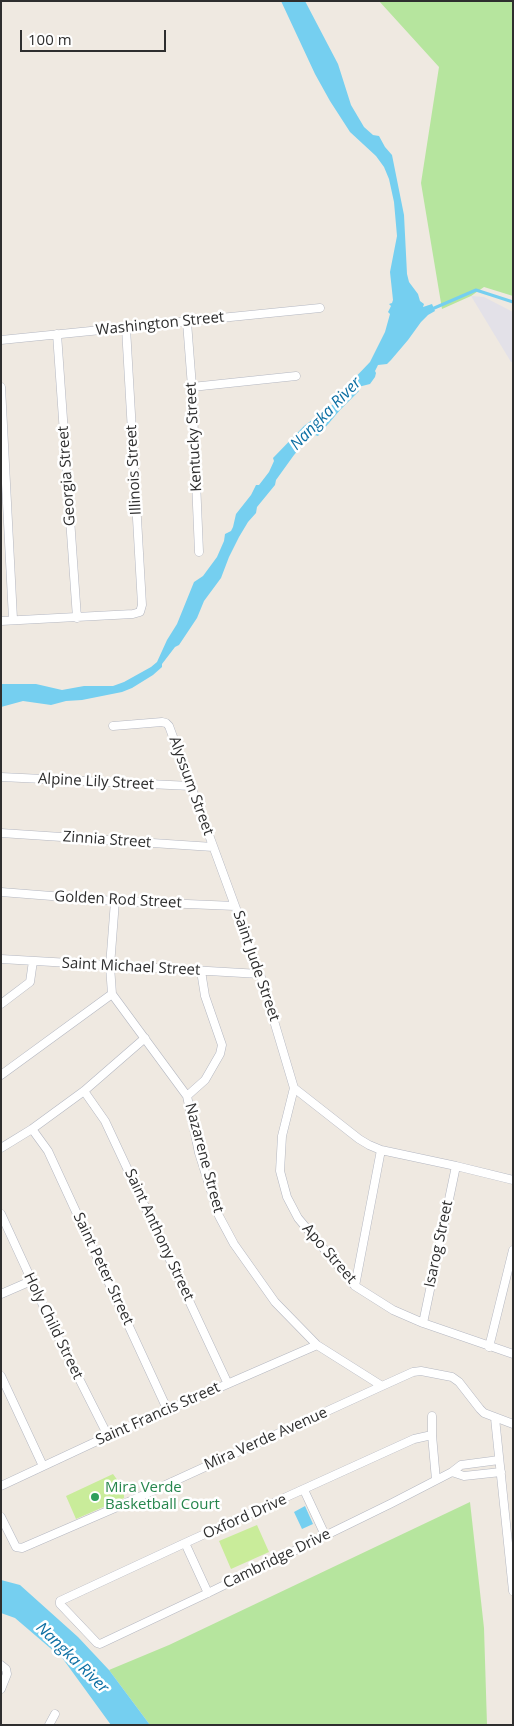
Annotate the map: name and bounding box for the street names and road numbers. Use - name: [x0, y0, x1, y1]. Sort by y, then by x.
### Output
- street label: Washington Street: [95, 308, 225, 340]
- street label: Kentucky Street: [182, 382, 206, 492]
- street label: Illinois Street: [123, 424, 145, 516]
- street label: Georgia Street: [55, 425, 79, 527]
- street label: Alyssum Street: [165, 734, 217, 838]
- street label: Alpine Lily Street: [37, 770, 155, 794]
- street label: Zinnia Street: [62, 828, 152, 852]
- street label: Golden Rod Street: [54, 888, 182, 912]
- street label: Saint Jude Street: [229, 909, 283, 1023]
- street label: Saint Michael Street: [61, 954, 201, 980]
- street label: Nazarene Street: [181, 1101, 227, 1215]
- street label: Saint Anthony Street: [121, 1166, 197, 1304]
- street label: Isarog Street: [421, 1199, 457, 1289]
- street label: Saint Peter Street: [69, 1210, 137, 1328]
- street label: Apo Street: [298, 1220, 360, 1288]
- street label: Holy Child Street: [19, 1270, 87, 1382]
- street label: Saint Francis Street: [93, 1379, 223, 1449]
- street label: Mira Verde Avenue: [202, 1404, 330, 1474]
- street label: Oxford Drive: [200, 1491, 290, 1543]
- street label: Cambridge Drive: [220, 1525, 334, 1593]

